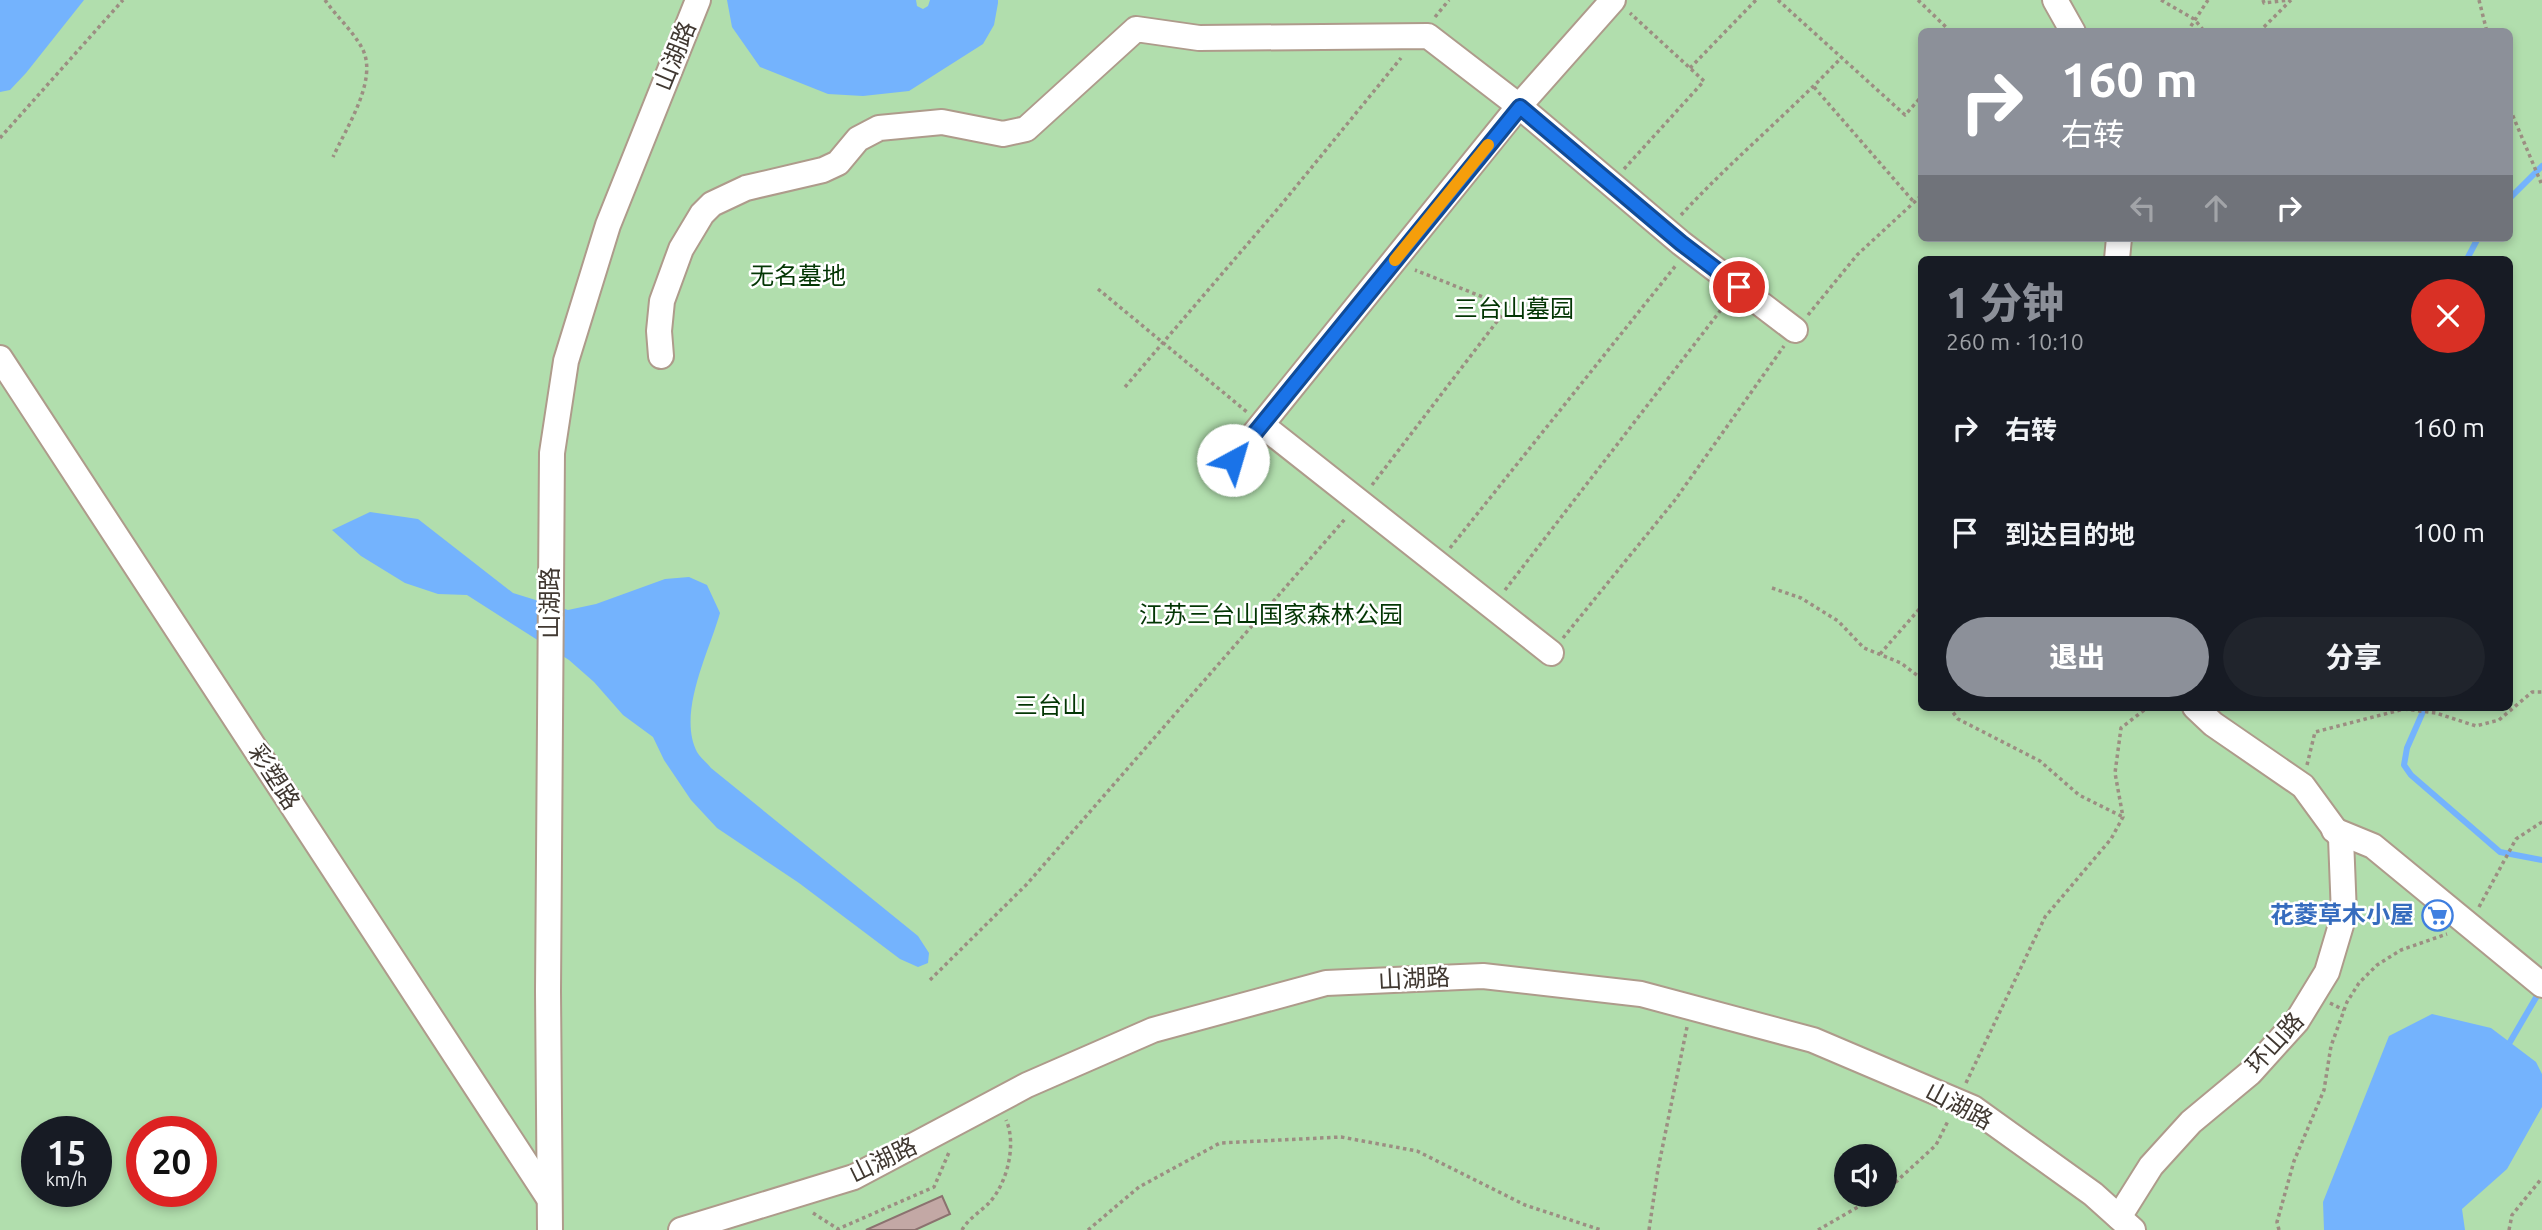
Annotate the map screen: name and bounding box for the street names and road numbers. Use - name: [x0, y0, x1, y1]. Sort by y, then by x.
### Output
- street label: 山湖路: [649, 17, 701, 94]
- street label: 山湖路: [536, 567, 563, 639]
- street label: 彩塑路: [243, 739, 305, 814]
- street label: 山湖路: [1377, 963, 1451, 994]
- street label: 环山路: [2241, 1007, 2309, 1078]
- street label: 山湖路: [1921, 1077, 1997, 1134]
- street label: 山湖路: [845, 1132, 921, 1187]

